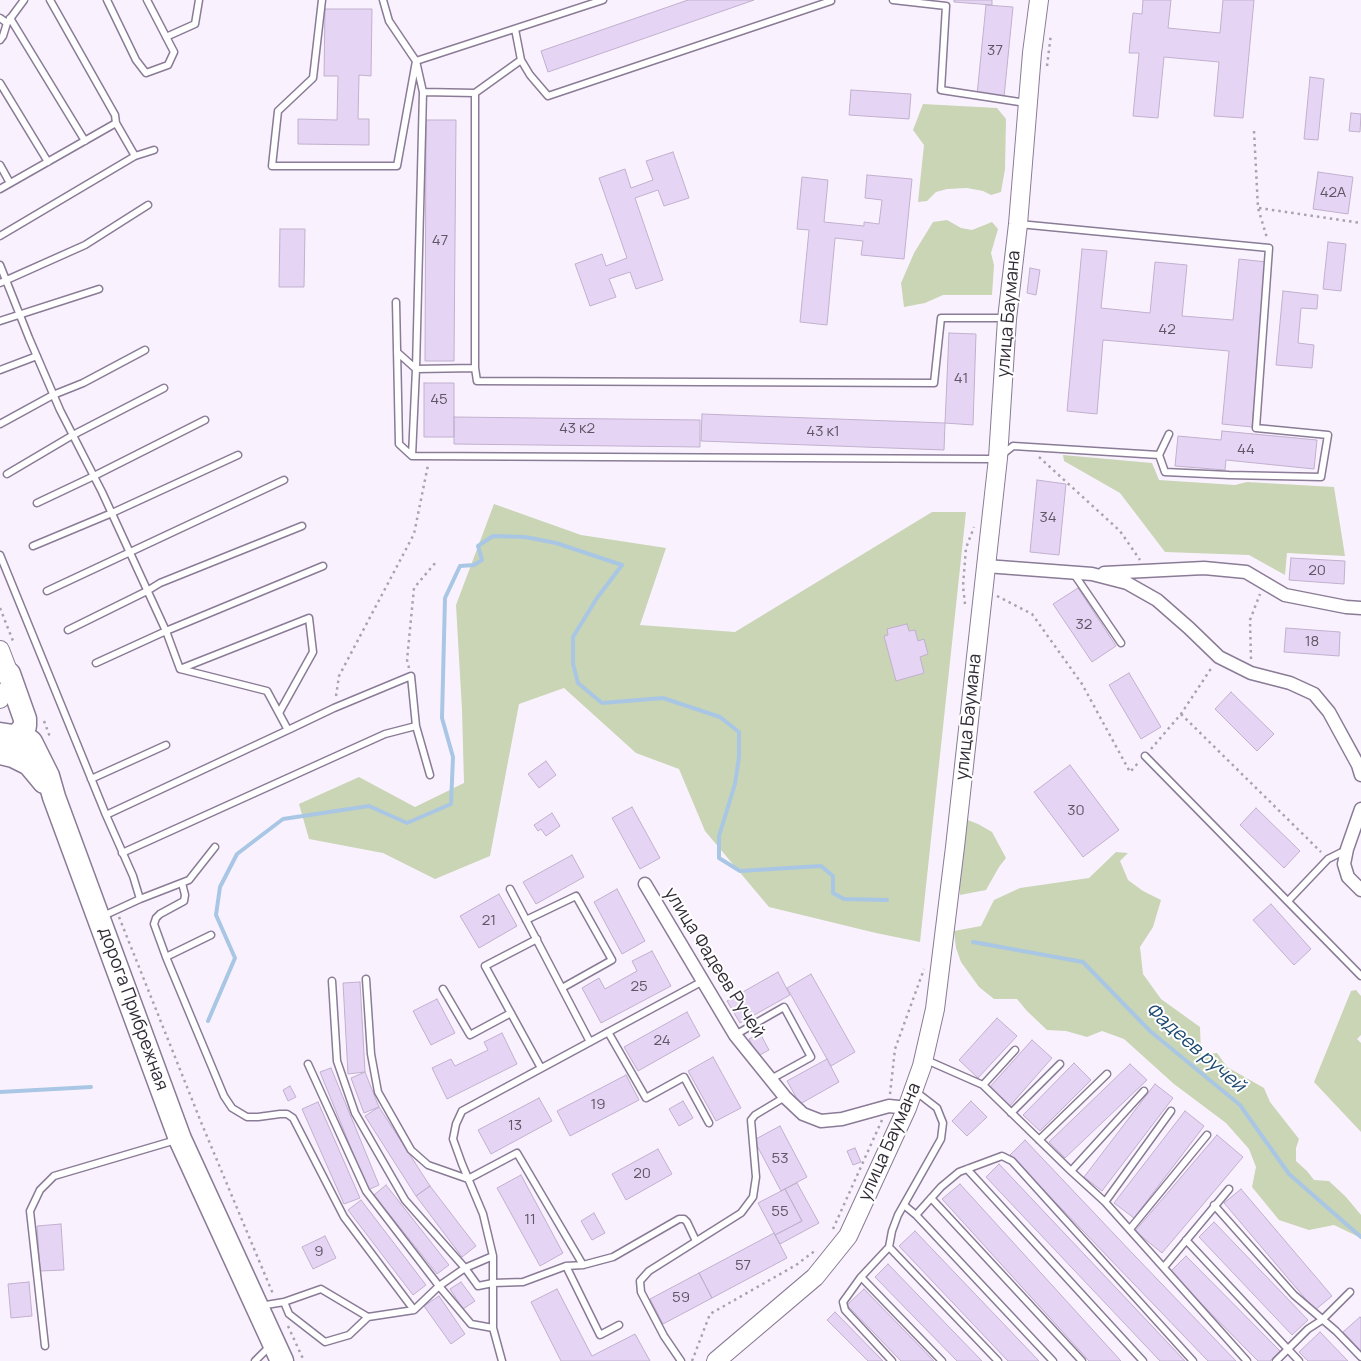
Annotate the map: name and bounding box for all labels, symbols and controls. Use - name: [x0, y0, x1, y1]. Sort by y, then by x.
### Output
- house number: 37: [987, 42, 1003, 60]
- house number: 42А: [1320, 184, 1346, 202]
- house number: 47: [432, 232, 448, 250]
- street label: улица Баумана: [993, 250, 1025, 378]
- house number: 42: [1158, 321, 1176, 339]
- house number: 41: [954, 370, 968, 388]
- house number: 45: [430, 391, 448, 409]
- house number: 43 к2: [559, 420, 595, 438]
- house number: 43 к1: [806, 423, 840, 441]
- house number: 44: [1237, 441, 1255, 459]
- house number: 34: [1039, 509, 1057, 527]
- house number: 20: [1308, 562, 1326, 580]
- house number: 32: [1076, 616, 1092, 634]
- house number: 18: [1305, 633, 1319, 651]
- street label: улица Баумана: [952, 653, 986, 781]
- house number: 30: [1067, 802, 1085, 820]
- street label: улица Фадеев Ручей: [659, 884, 769, 1042]
- house number: 21: [482, 912, 496, 930]
- street label: дорога Прибрежная: [93, 924, 173, 1094]
- house number: 25: [630, 978, 648, 996]
- water label: Фадеев ручей: [1140, 998, 1250, 1098]
- house number: 24: [653, 1032, 671, 1050]
- street label: улица Баумана: [854, 1079, 926, 1205]
- house number: 19: [590, 1096, 606, 1114]
- house number: 13: [508, 1117, 522, 1135]
- house number: 53: [772, 1150, 788, 1168]
- house number: 20: [633, 1165, 651, 1183]
- house number: 55: [771, 1203, 789, 1221]
- house number: 11: [524, 1211, 536, 1229]
- house number: 9: [314, 1243, 324, 1261]
- house number: 57: [735, 1257, 751, 1275]
- house number: 59: [672, 1289, 690, 1307]

